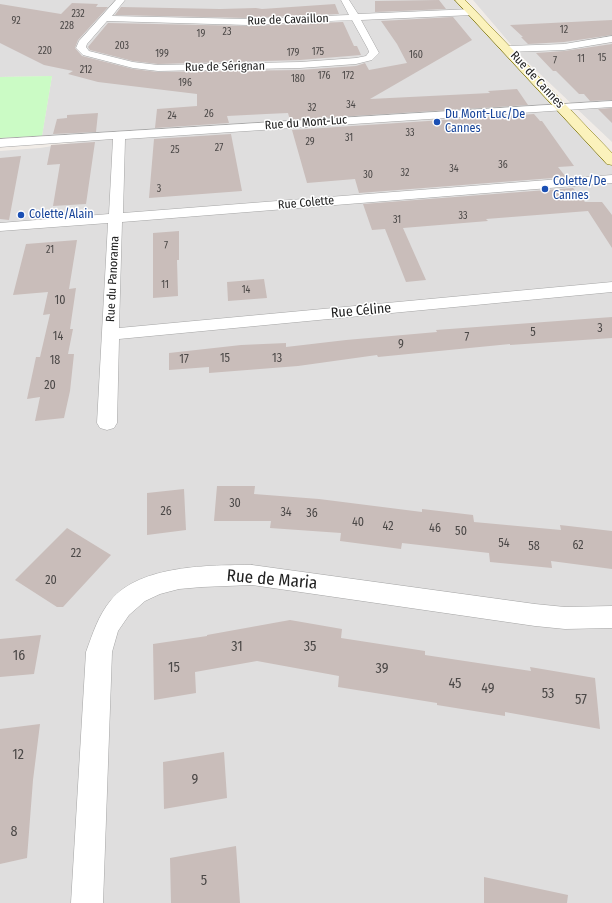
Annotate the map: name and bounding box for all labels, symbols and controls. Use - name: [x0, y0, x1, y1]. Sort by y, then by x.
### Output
- house number: 232: [71, 8, 85, 20]
- street label: Rue de Cavaillon: [247, 11, 329, 29]
- house number: 92: [11, 15, 21, 27]
- house number: 228: [60, 20, 74, 32]
- house number: 12: [560, 24, 568, 36]
- house number: 23: [223, 26, 231, 38]
- house number: 19: [197, 28, 205, 40]
- house number: 203: [115, 40, 129, 52]
- house number: 220: [38, 45, 52, 57]
- house number: 175: [312, 46, 324, 58]
- house number: 179: [287, 47, 299, 59]
- house number: 199: [155, 48, 169, 60]
- house number: 160: [409, 49, 423, 61]
- street label: Rue de Cannes: [507, 49, 567, 111]
- house number: 15: [598, 52, 606, 64]
- house number: 11: [577, 53, 585, 65]
- house number: 7: [553, 55, 557, 67]
- street label: Rue de Sérignan: [185, 59, 265, 75]
- house number: 212: [80, 64, 92, 76]
- house number: 176: [318, 70, 330, 82]
- house number: 172: [342, 70, 354, 82]
- house number: 180: [291, 73, 305, 85]
- house number: 196: [178, 77, 192, 89]
- house number: 34: [346, 99, 356, 111]
- house number: 32: [308, 102, 316, 114]
- house number: 26: [204, 108, 214, 120]
- place label: Du Mont-Luc/De Cannes: [445, 108, 525, 136]
- house number: 24: [167, 110, 177, 122]
- street label: Rue du Mont-Luc: [264, 113, 348, 133]
- marker: Du Mont-Luc/De Cannes: [432, 117, 442, 127]
- house number: 33: [405, 127, 415, 139]
- house number: 31: [345, 132, 353, 144]
- house number: 29: [305, 136, 315, 148]
- house number: 27: [215, 142, 223, 154]
- house number: 25: [171, 144, 179, 156]
- house number: 36: [498, 159, 508, 171]
- house number: 34: [449, 163, 459, 175]
- house number: 32: [401, 167, 409, 179]
- house number: 30: [363, 169, 373, 181]
- place label: Colette/De Cannes: [553, 175, 606, 203]
- house number: 3: [157, 183, 161, 195]
- marker: Colette/De Cannes: [540, 184, 550, 194]
- street label: Rue Colette: [277, 193, 335, 213]
- place label: Colette/Alain: [29, 208, 94, 222]
- marker: Colette/Alain: [16, 210, 26, 220]
- house number: 33: [458, 210, 468, 222]
- house number: 31: [393, 214, 401, 226]
- street label: Rue du Panorama: [104, 236, 122, 322]
- house number: 7: [164, 240, 168, 252]
- house number: 21: [46, 244, 54, 256]
- house number: 11: [161, 279, 169, 291]
- house number: 14: [242, 284, 250, 296]
- house number: 10: [55, 294, 65, 308]
- street label: Rue Céline: [330, 300, 392, 322]
- house number: 3: [597, 322, 603, 336]
- house number: 5: [530, 326, 536, 340]
- house number: 14: [53, 330, 63, 344]
- house number: 7: [465, 331, 469, 345]
- house number: 9: [398, 338, 404, 352]
- house number: 15: [220, 352, 230, 366]
- house number: 13: [272, 352, 282, 366]
- house number: 17: [179, 353, 189, 367]
- house number: 18: [50, 354, 60, 368]
- house number: 20: [44, 379, 56, 393]
- house number: 30: [229, 497, 241, 511]
- house number: 26: [160, 505, 172, 519]
- house number: 34: [280, 506, 292, 520]
- house number: 36: [306, 507, 318, 521]
- house number: 40: [352, 516, 364, 530]
- house number: 42: [383, 520, 393, 534]
- house number: 46: [429, 522, 441, 536]
- house number: 50: [455, 525, 467, 539]
- house number: 54: [498, 537, 510, 551]
- house number: 62: [572, 539, 584, 553]
- house number: 58: [528, 540, 540, 554]
- house number: 22: [71, 547, 81, 561]
- street label: Rue de Maria: [226, 566, 318, 594]
- house number: 20: [45, 574, 57, 588]
- house number: 31: [231, 639, 243, 655]
- house number: 35: [304, 639, 316, 655]
- house number: 16: [13, 648, 25, 664]
- house number: 15: [168, 660, 180, 676]
- house number: 39: [376, 661, 388, 677]
- house number: 45: [448, 676, 462, 692]
- house number: 49: [481, 681, 495, 697]
- house number: 53: [542, 686, 554, 702]
- house number: 57: [575, 692, 587, 708]
- house number: 12: [12, 747, 24, 763]
- house number: 9: [192, 772, 198, 788]
- house number: 8: [11, 824, 17, 840]
- house number: 5: [201, 873, 207, 889]

